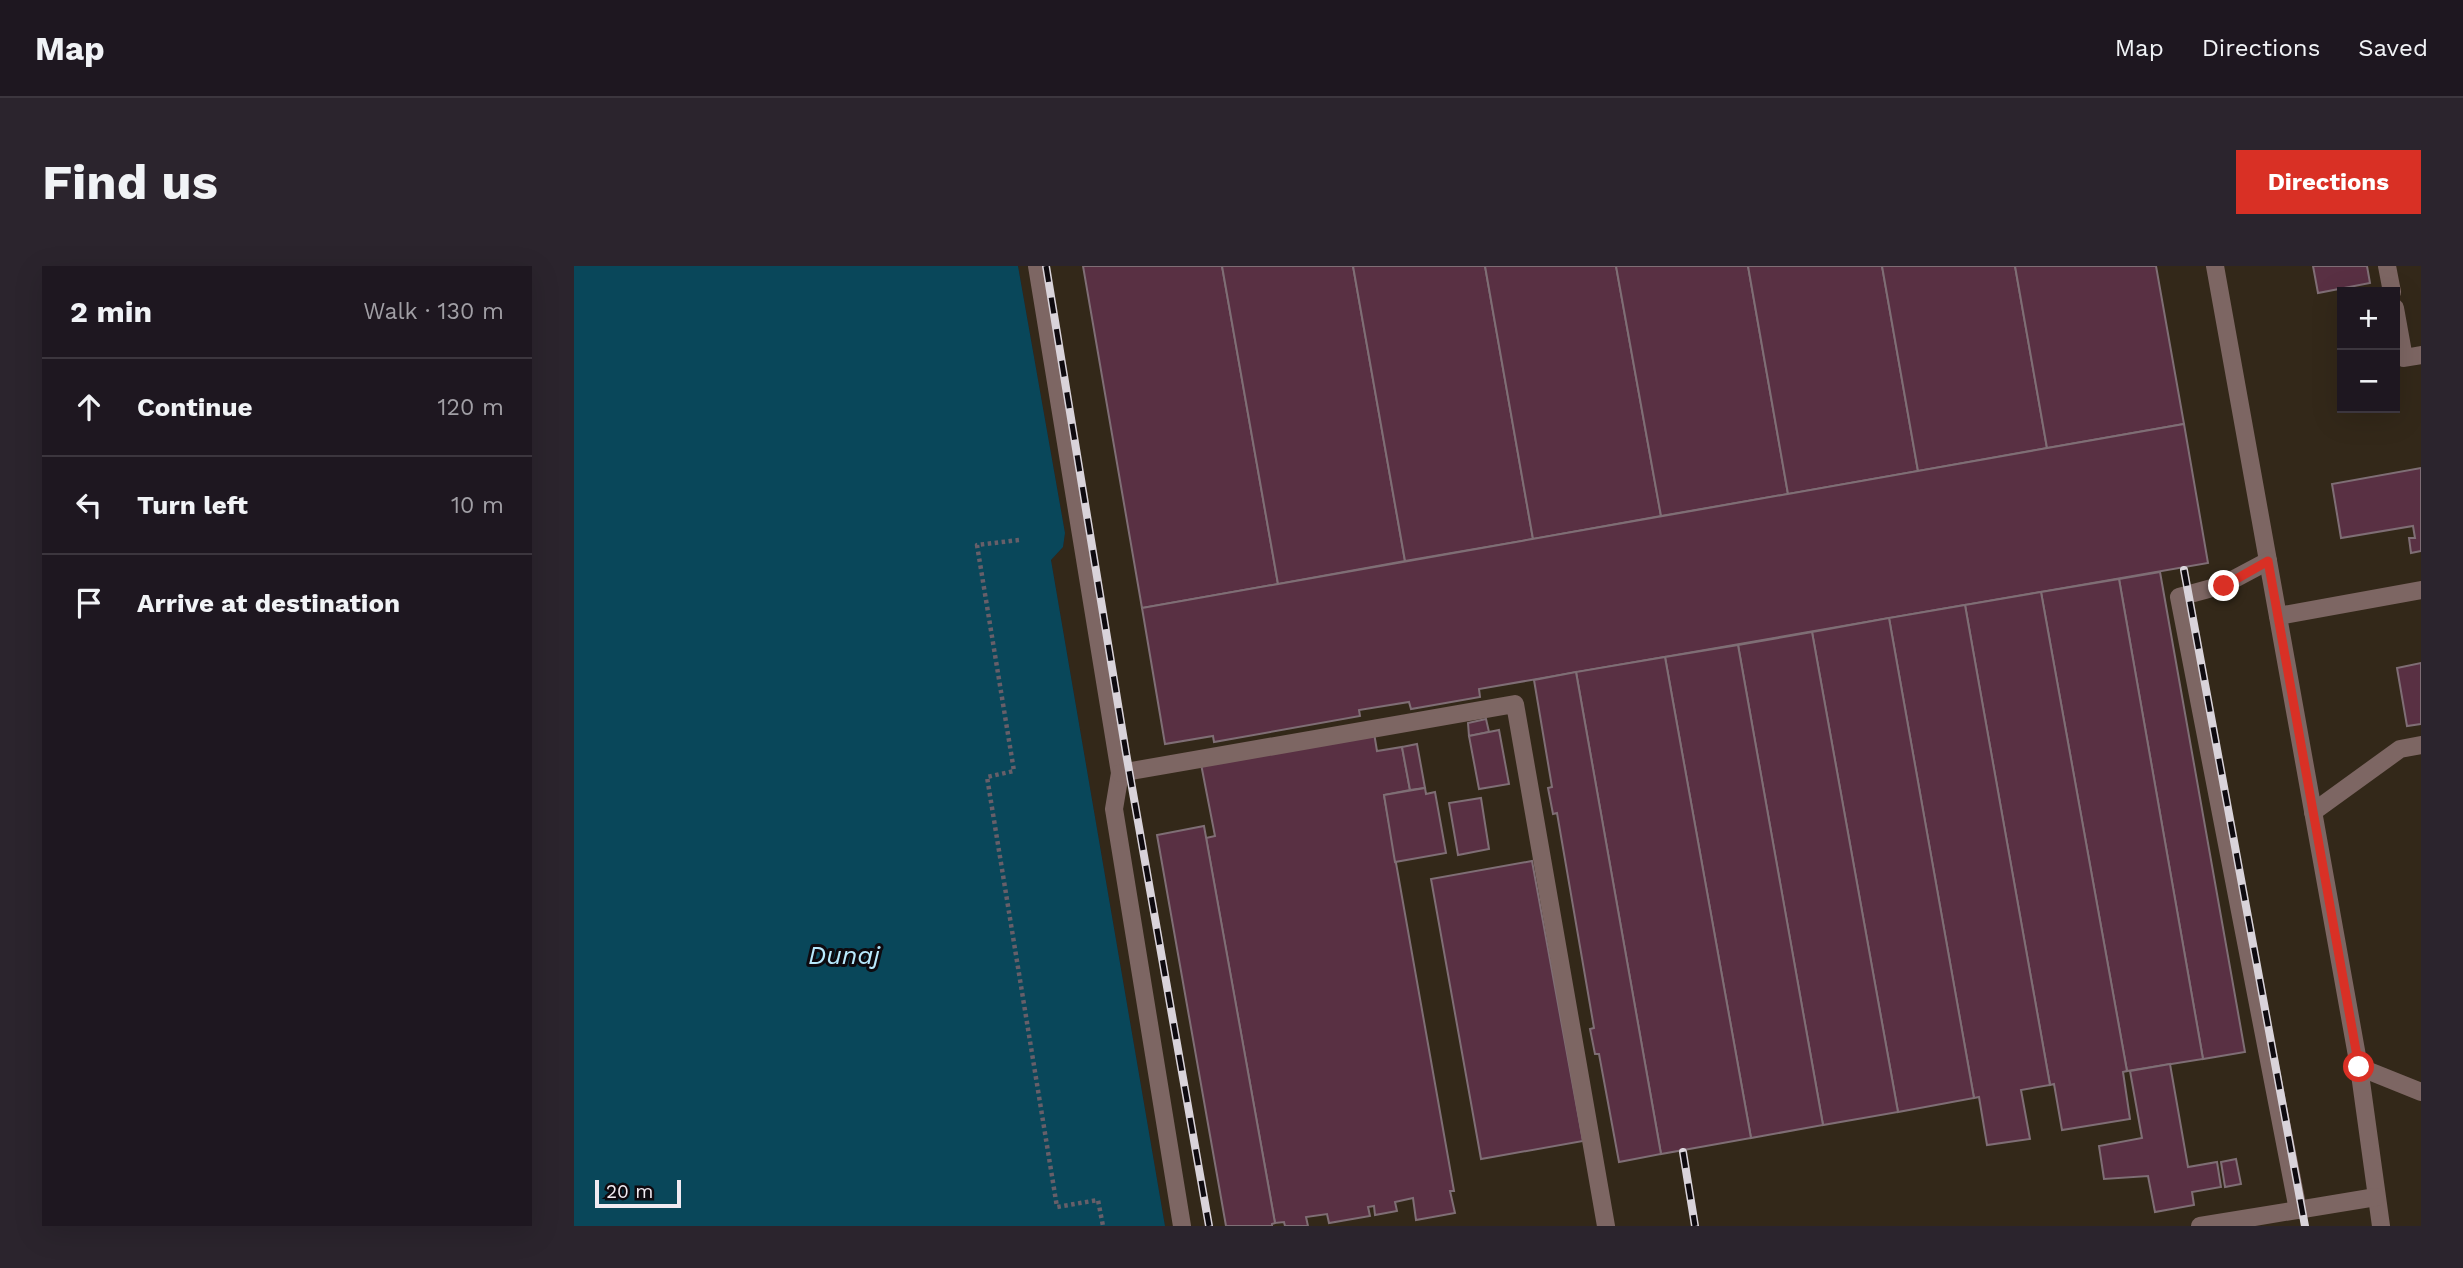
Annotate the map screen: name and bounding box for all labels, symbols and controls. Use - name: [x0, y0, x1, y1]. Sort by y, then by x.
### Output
- text: Map: [35, 29, 105, 68]
- text: Map: [2115, 34, 2164, 62]
- text: Directions: [2202, 34, 2320, 62]
- text: Saved: [2358, 34, 2428, 62]
- button: Directions: [2236, 150, 2421, 214]
- text: Find us: [42, 153, 218, 211]
- map controls: [2337, 287, 2400, 413]
- button: +: [2337, 287, 2400, 350]
- text: 2 min: [70, 294, 152, 329]
- text: Walk · 130 m: [363, 298, 504, 325]
- button: −: [2337, 350, 2400, 413]
- icon: ahead: [70, 388, 108, 426]
- text: Continue: [137, 392, 253, 422]
- text: 120 m: [438, 394, 504, 421]
- icon: left: [70, 486, 108, 524]
- text: Turn left: [137, 490, 248, 520]
- text: 10 m: [451, 492, 504, 519]
- route end: [2208, 570, 2239, 601]
- icon: arrive: [70, 584, 108, 622]
- text: Arrive at destination: [137, 588, 400, 618]
- water label: Dunaj: [808, 940, 881, 970]
- route start: [2343, 1051, 2374, 1082]
- scale bar: [595, 1177, 681, 1209]
- text: 20 m: [606, 1180, 653, 1203]

